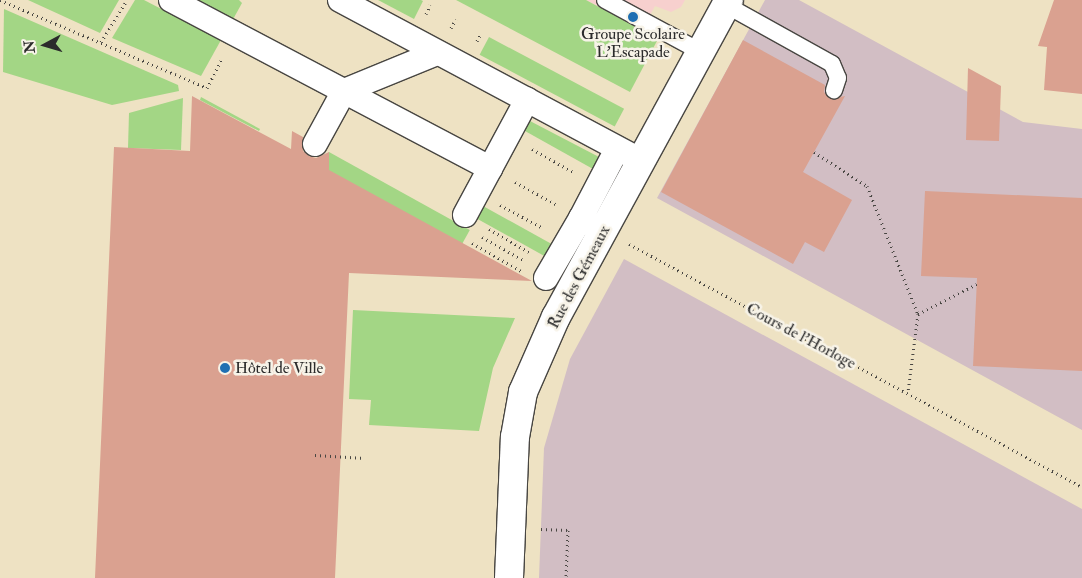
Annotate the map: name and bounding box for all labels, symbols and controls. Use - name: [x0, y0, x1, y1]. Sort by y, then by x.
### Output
- marker: Groupe Scolaire L'Escapade: [627, 11, 639, 23]
- north arrow: [20, 20, 70, 70]
- place label: Groupe Scolaire L'Escapade: [581, 24, 685, 62]
- text: N: [20, 40, 39, 54]
- street label: Rue des Gémeaux: [544, 222, 614, 332]
- street label: Cours de l'Horloge: [743, 299, 859, 373]
- place label: Hôtel de Ville: [235, 358, 323, 378]
- marker: Hôtel de Ville: [219, 362, 231, 374]

